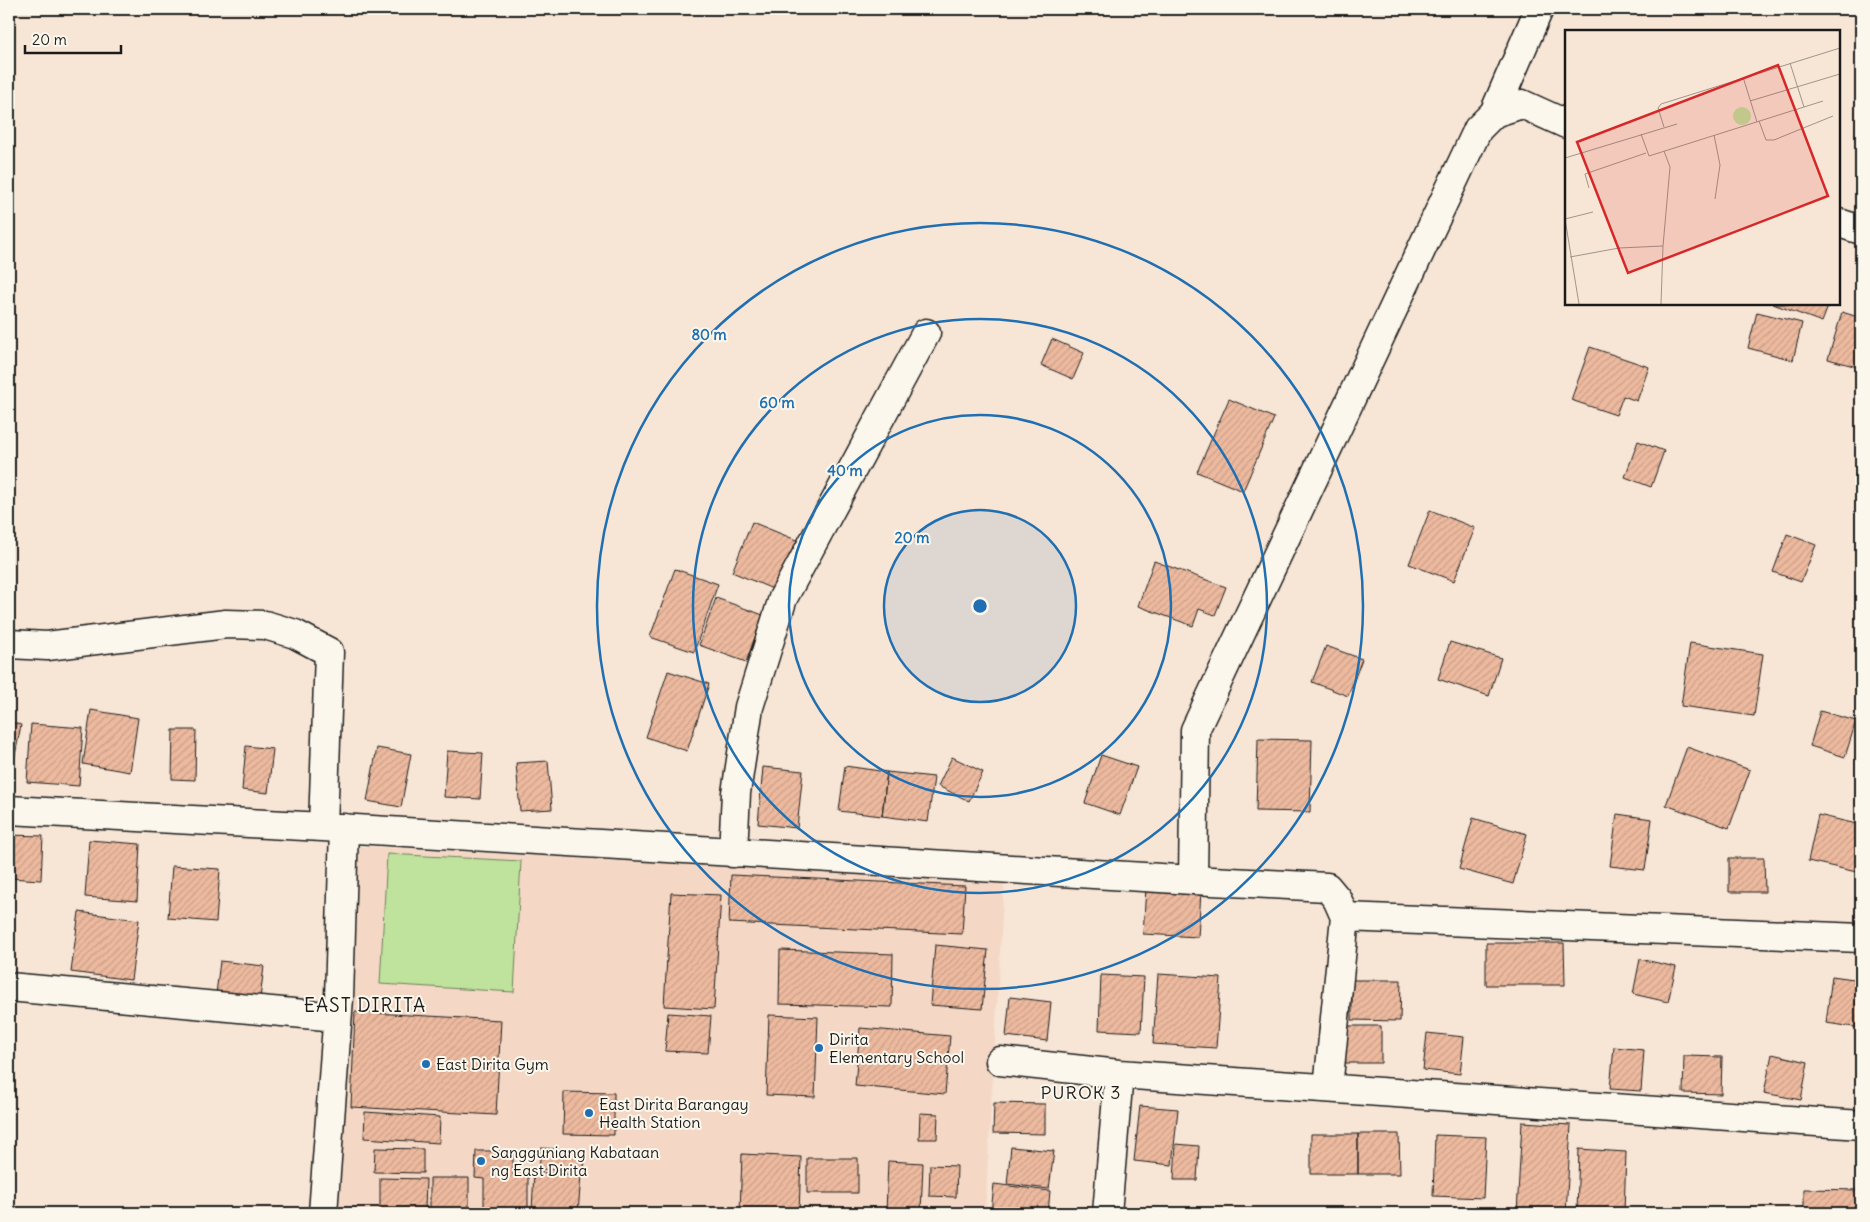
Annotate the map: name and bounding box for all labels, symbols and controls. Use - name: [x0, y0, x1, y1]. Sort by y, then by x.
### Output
- scale bar: [25, 22, 121, 54]
- text: 20 m: [32, 30, 67, 49]
- inset map: [1565, 30, 1840, 305]
- text: 80 m: [691, 325, 727, 344]
- text: 60 m: [759, 393, 795, 412]
- text: 40 m: [827, 461, 863, 480]
- text: 20 m: [895, 528, 929, 547]
- centre of rings: [971, 597, 989, 615]
- district label: EAST DIRITA: [304, 993, 426, 1017]
- place label: Dirita Elementary School: [829, 1029, 964, 1067]
- marker: Dirita Elementary School: [813, 1042, 825, 1054]
- place label: East Dirita Gym: [436, 1054, 549, 1074]
- marker: East Dirita Gym: [420, 1058, 432, 1070]
- district label: PUROK 3: [1040, 1081, 1122, 1104]
- place label: East Dirita Barangay Health Station: [599, 1094, 749, 1132]
- marker: East Dirita Barangay Health Station: [583, 1107, 595, 1119]
- place label: Sangguniang Kabataan ng East Dirita: [491, 1142, 659, 1180]
- marker: Sangguniang Kabataan ng East Dirita: [475, 1155, 487, 1167]

